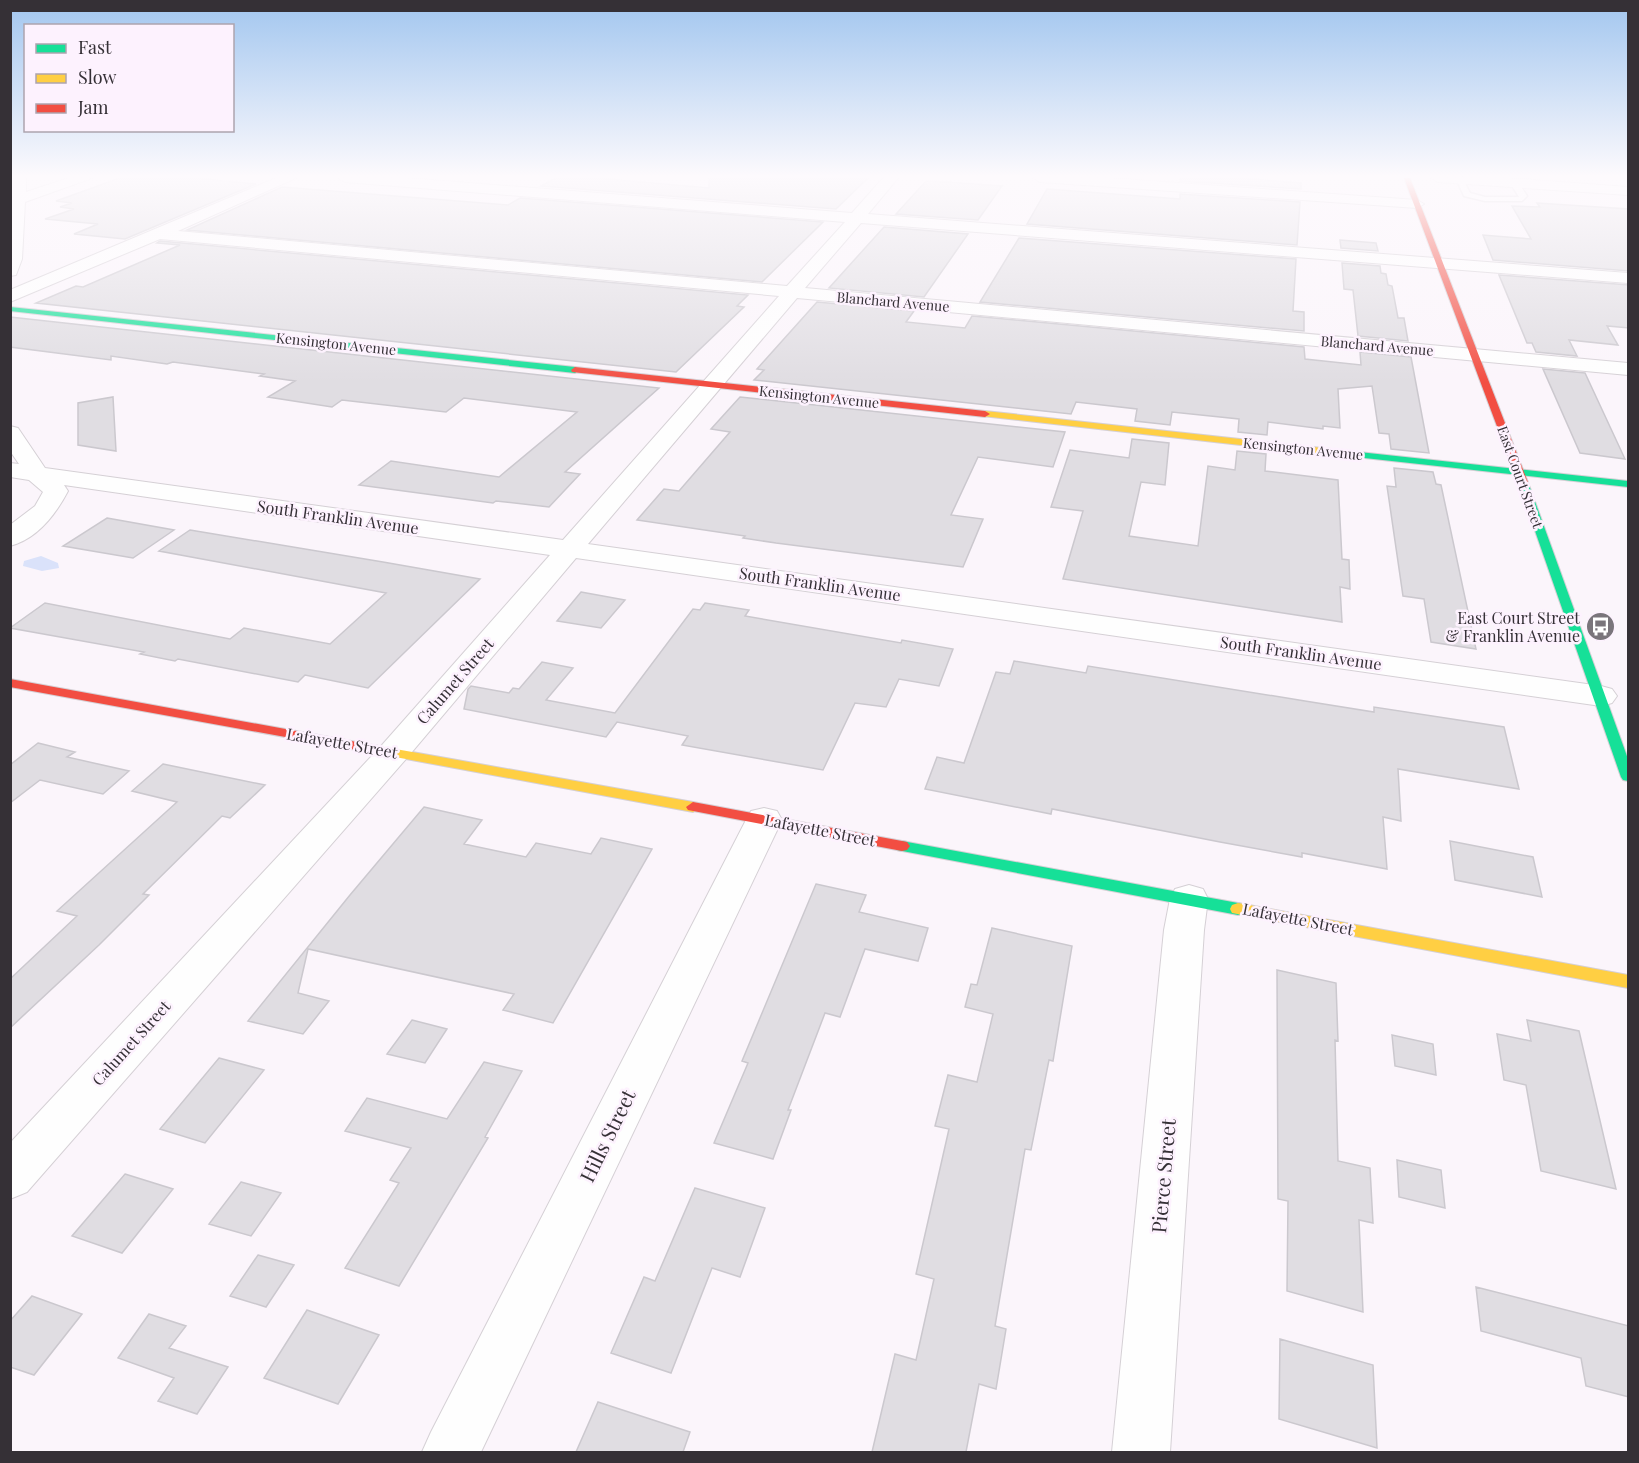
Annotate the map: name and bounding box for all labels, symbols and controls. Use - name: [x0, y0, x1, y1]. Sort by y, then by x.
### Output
- legend: [24, 24, 234, 132]
- text: Fast: [78, 35, 112, 59]
- text: Slow: [78, 65, 116, 89]
- text: Jam: [77, 95, 108, 119]
- street label: Blanchard Avenue: [836, 287, 950, 316]
- street label: Kensington Avenue: [275, 328, 397, 359]
- street label: Blanchard Avenue: [1320, 331, 1434, 360]
- street label: Kensington Avenue: [758, 381, 880, 412]
- street label: East Court Street: [1493, 423, 1548, 532]
- street label: Kensington Avenue: [1242, 433, 1364, 464]
- street label: South Franklin Avenue: [256, 495, 420, 538]
- street label: South Franklin Avenue: [738, 562, 902, 605]
- place label: East Court Street & Franklin Avenue: [1446, 607, 1580, 646]
- bus stop icon: East Court Street & Franklin Avenue: [1585, 611, 1617, 643]
- street label: South Franklin Avenue: [1219, 631, 1383, 674]
- street label: Calumet Street: [411, 633, 498, 728]
- street label: Lafayette Street: [285, 722, 400, 763]
- street label: Lafayette Street: [763, 808, 878, 851]
- street label: Lafayette Street: [1241, 897, 1356, 940]
- street label: Calumet Street: [87, 995, 175, 1090]
- street label: Hills Street: [573, 1084, 641, 1186]
- street label: Pierce Street: [1144, 1117, 1181, 1234]

